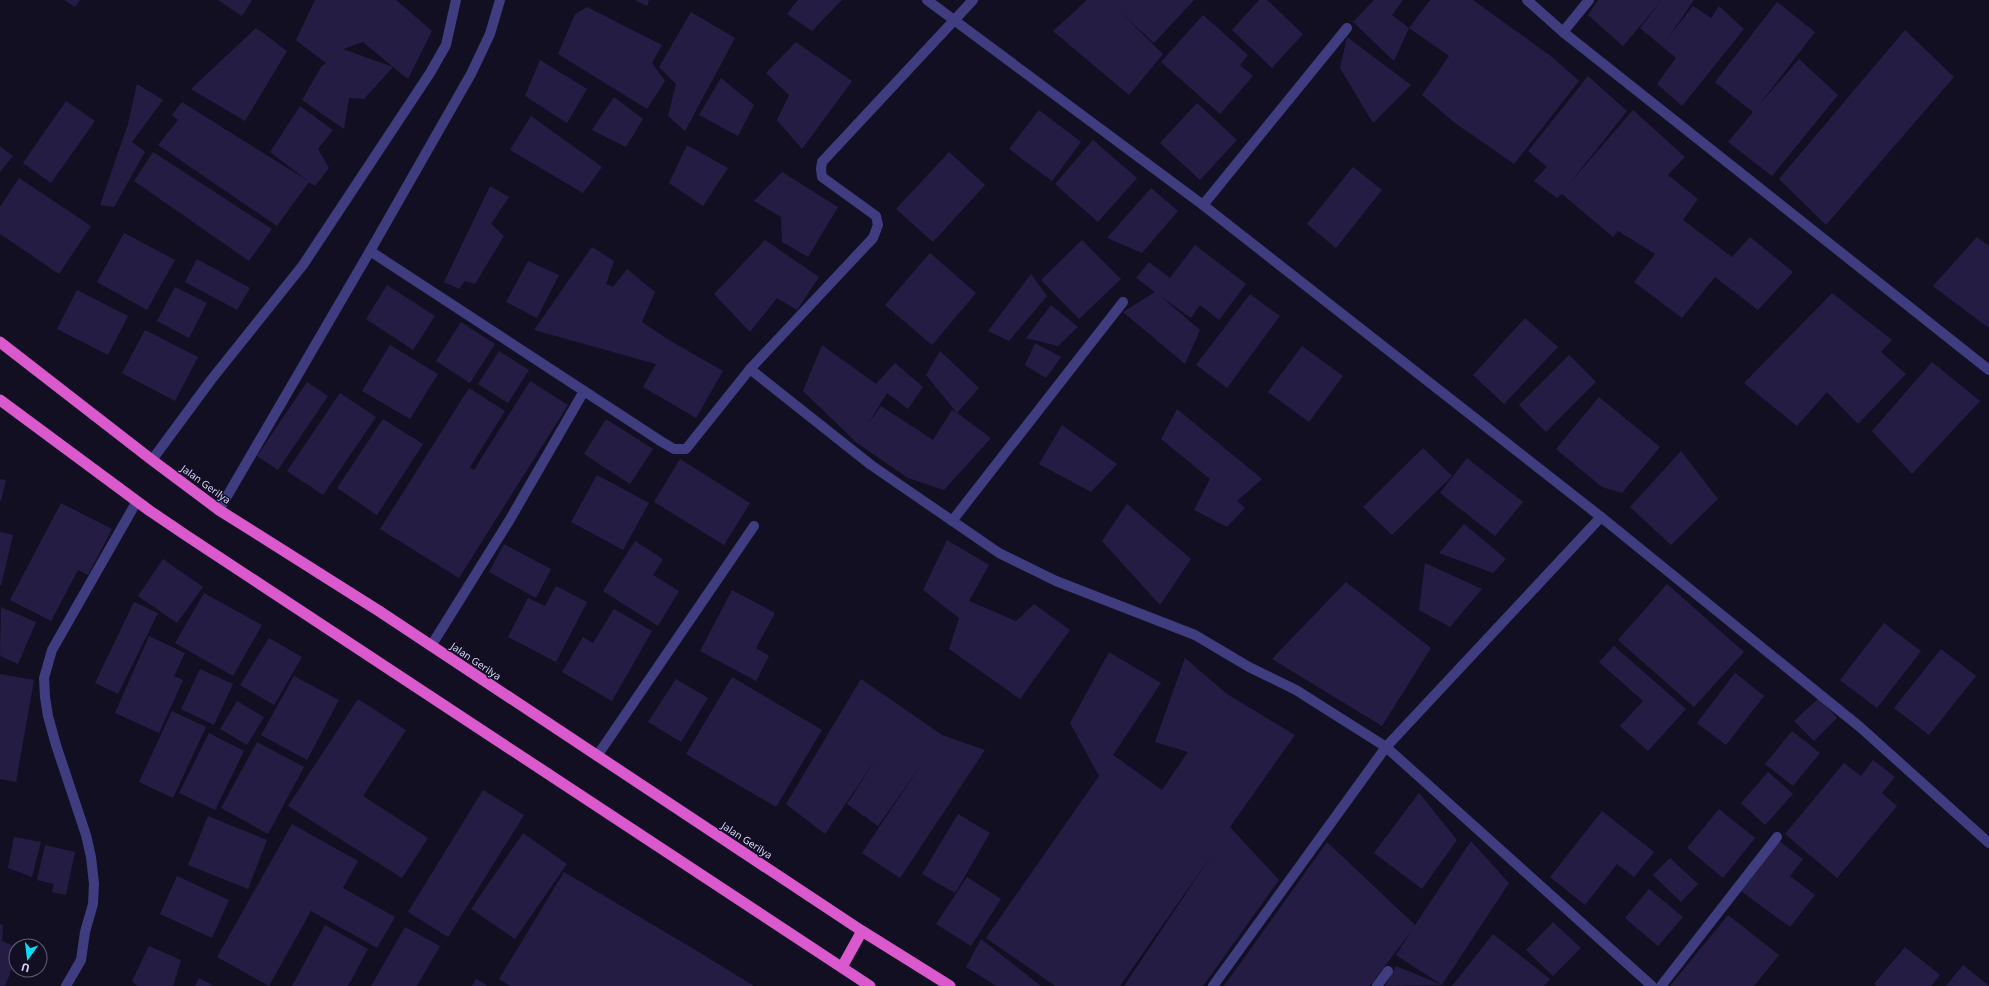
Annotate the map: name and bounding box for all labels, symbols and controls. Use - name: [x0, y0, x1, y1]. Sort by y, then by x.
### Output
- street label: Jalan Gerilya: [178, 461, 234, 507]
- street label: Jalan Gerilya: [447, 638, 504, 683]
- street label: Jalan Gerilya: [718, 818, 775, 862]
- north arrow: [8, 938, 48, 978]
- text: U: [20, 960, 31, 976]

